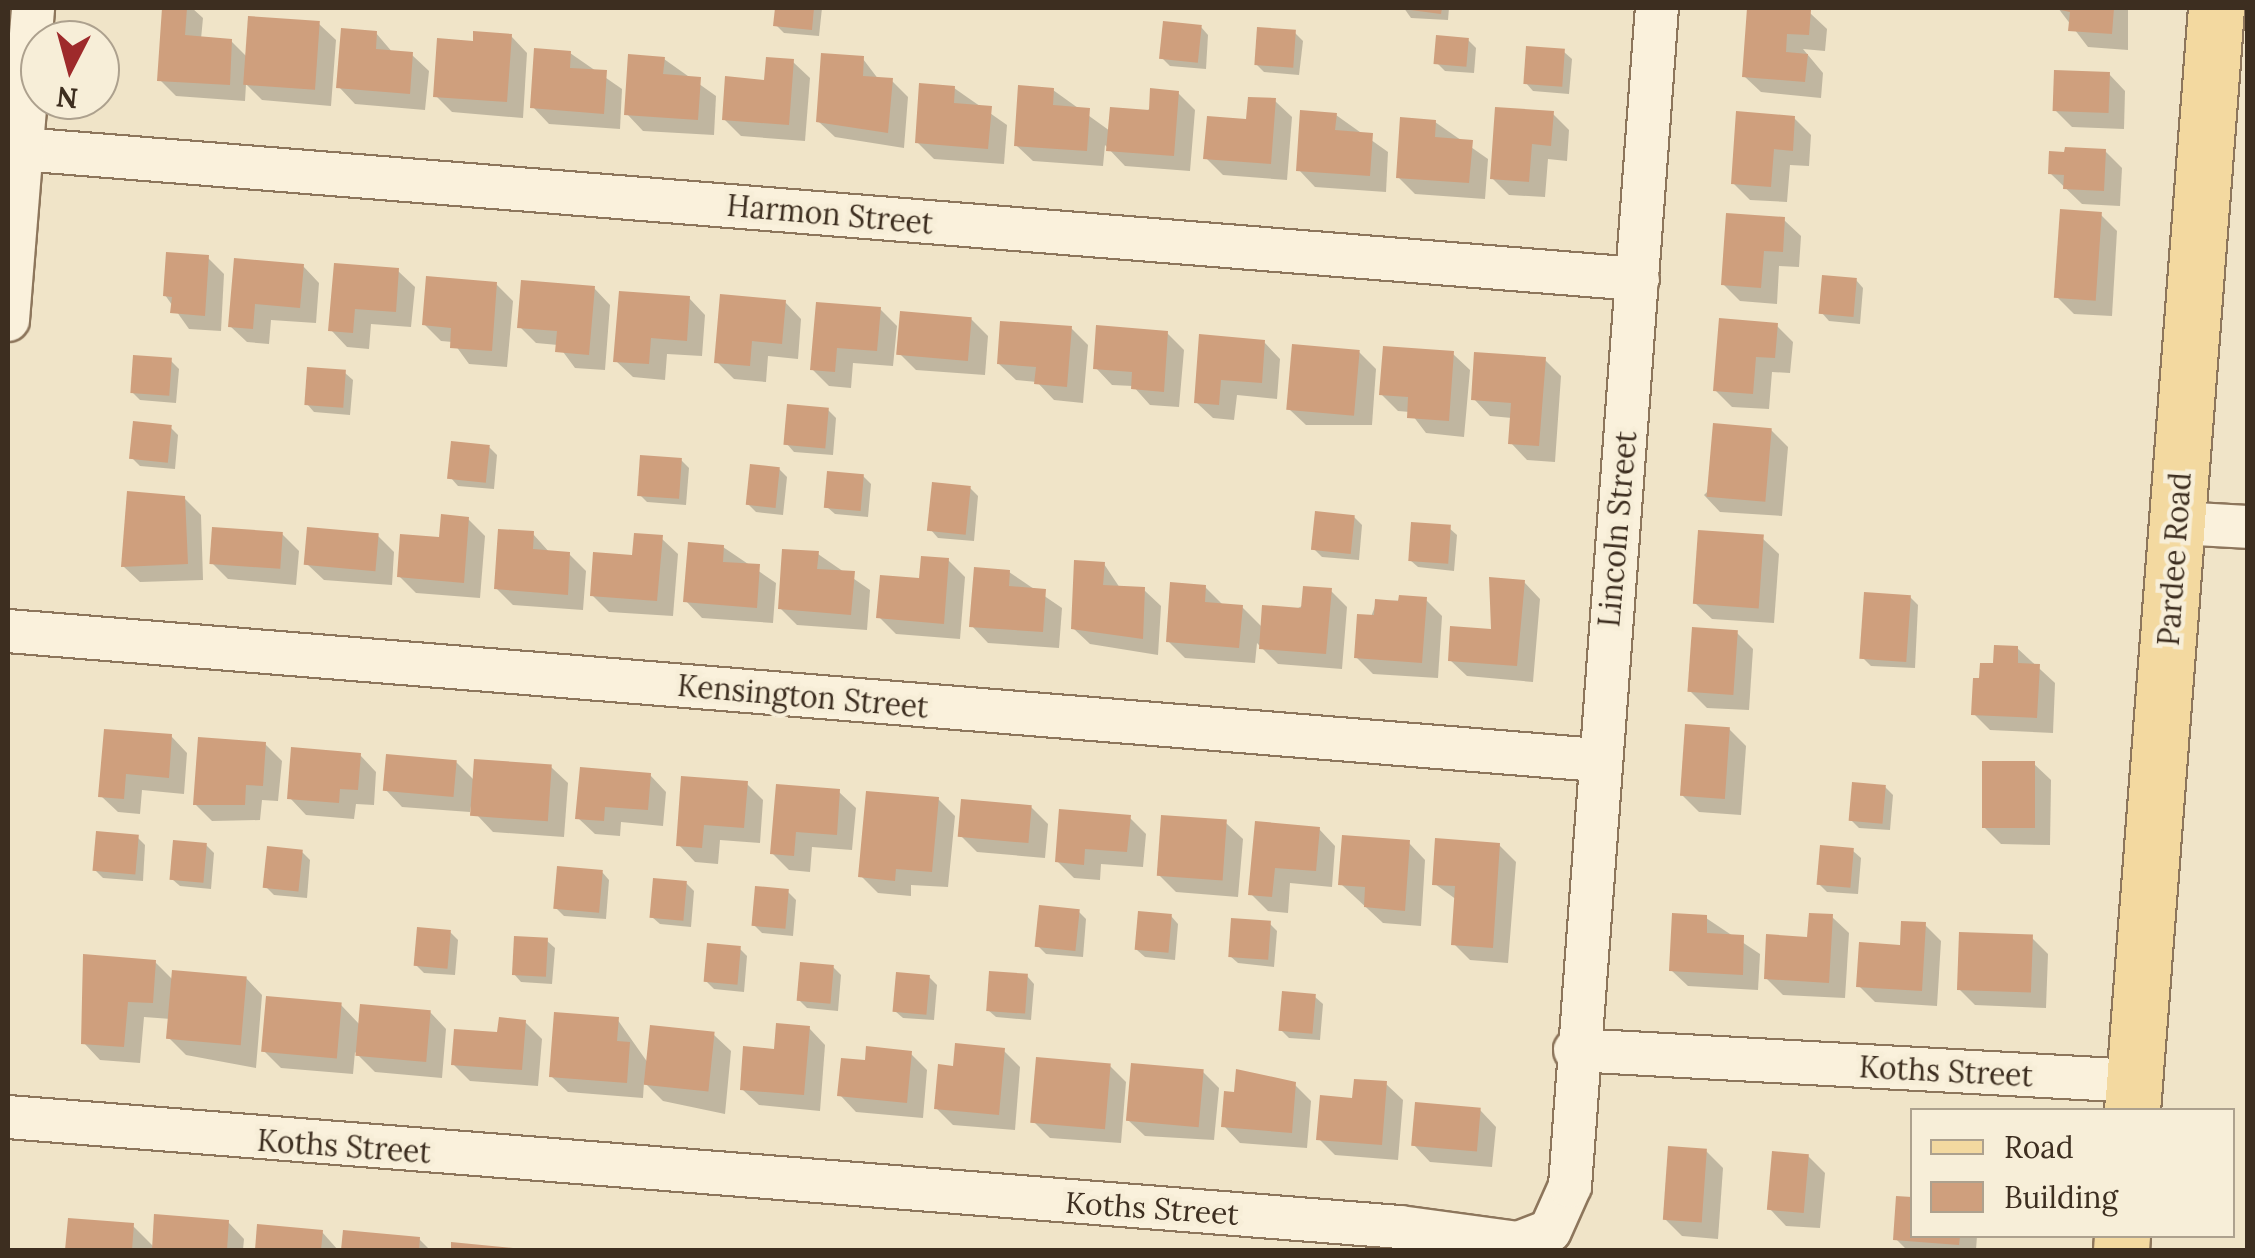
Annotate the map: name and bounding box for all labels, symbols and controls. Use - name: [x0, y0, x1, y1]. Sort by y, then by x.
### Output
- north arrow: [20, 20, 120, 120]
- text: N: [54, 79, 80, 117]
- street label: Harmon Street: [725, 187, 935, 241]
- street label: Lincoln Street: [1590, 429, 1644, 629]
- street label: Pardee Road: [2150, 471, 2198, 647]
- street label: Kensington Street: [676, 667, 930, 725]
- street label: Koths Street: [1858, 1048, 2034, 1094]
- legend: [1910, 1108, 2235, 1238]
- street label: Koths Street: [256, 1122, 432, 1170]
- text: Road: [2004, 1128, 2074, 1166]
- text: Building: [2004, 1178, 2118, 1216]
- street label: Koths Street: [1064, 1184, 1240, 1232]

